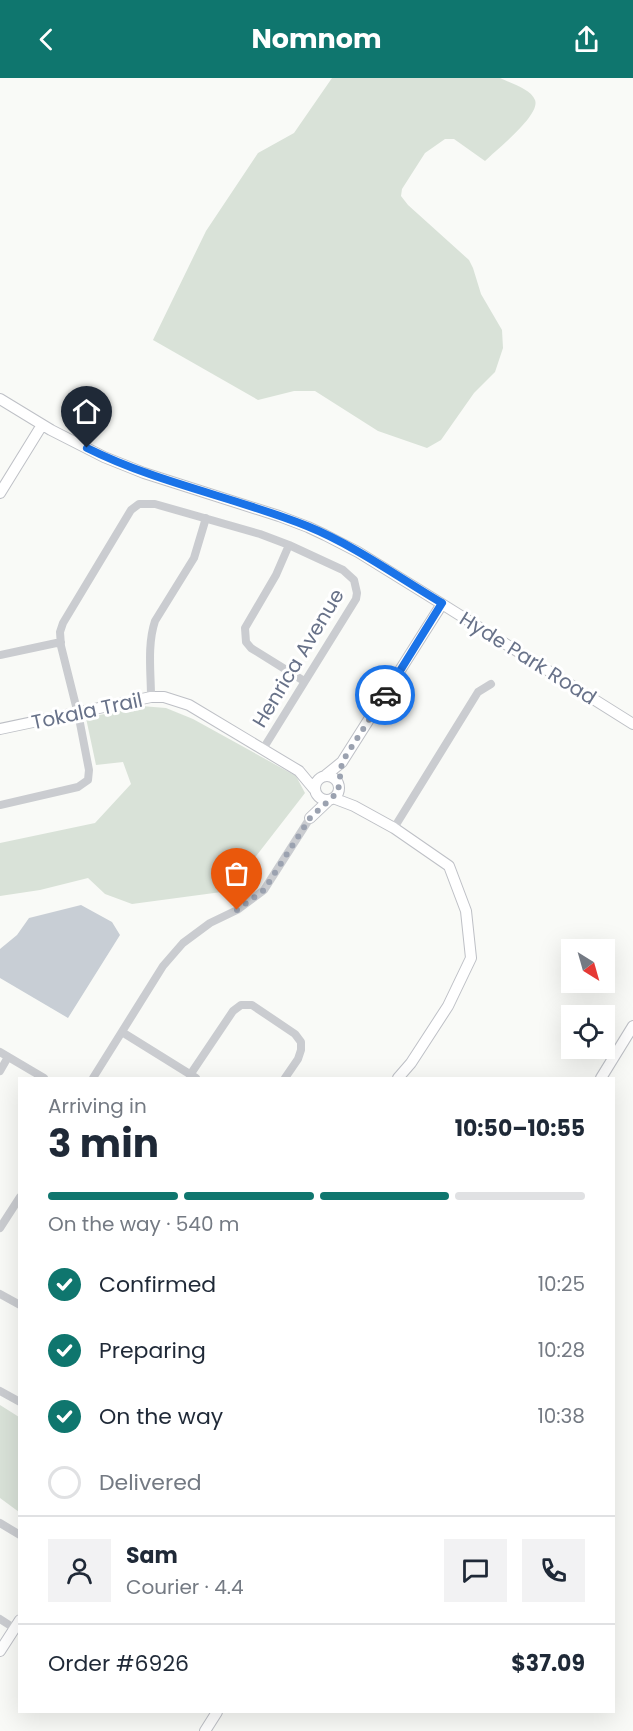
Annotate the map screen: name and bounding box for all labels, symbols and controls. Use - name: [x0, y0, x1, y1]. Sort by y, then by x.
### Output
- text: Nomnom: [251, 20, 382, 57]
- icon: back: [30, 23, 63, 56]
- icon: share: [570, 23, 603, 56]
- pin: [61, 386, 112, 448]
- icon: home: [70, 395, 103, 428]
- street label: Henrica Avenue: [245, 583, 351, 733]
- street label: Hyde Park Road: [454, 605, 602, 711]
- courier: [355, 665, 415, 725]
- icon: car: [369, 679, 402, 712]
- street label: Tokala Trail: [29, 686, 145, 736]
- pin: [211, 848, 262, 910]
- icon: bag: [220, 857, 253, 890]
- north arrow: [561, 939, 615, 993]
- map controls: [561, 939, 615, 1059]
- button: locate: [561, 1005, 615, 1059]
- text: Arriving in: [48, 1092, 147, 1120]
- text: 10:50–10:55: [455, 1113, 585, 1144]
- text: 3 min: [48, 1116, 159, 1171]
- text: On the way · 540 m: [48, 1210, 239, 1238]
- icon: check: [48, 1268, 81, 1301]
- text: Confirmed: [99, 1269, 216, 1300]
- text: 10:25: [538, 1270, 585, 1298]
- icon: check: [48, 1334, 81, 1367]
- text: Preparing: [99, 1335, 206, 1366]
- text: 10:28: [538, 1336, 585, 1364]
- icon: check: [48, 1400, 81, 1433]
- text: On the way: [99, 1401, 223, 1432]
- text: 10:38: [537, 1402, 585, 1430]
- text: Delivered: [99, 1467, 202, 1498]
- button: person: [48, 1539, 111, 1602]
- button: chat: [444, 1539, 507, 1602]
- button: phone: [522, 1539, 585, 1602]
- text: Sam: [126, 1540, 178, 1571]
- text: Courier · 4.4: [126, 1573, 244, 1601]
- text: Order #6926: [48, 1648, 189, 1679]
- text: $37.09: [511, 1648, 585, 1679]

